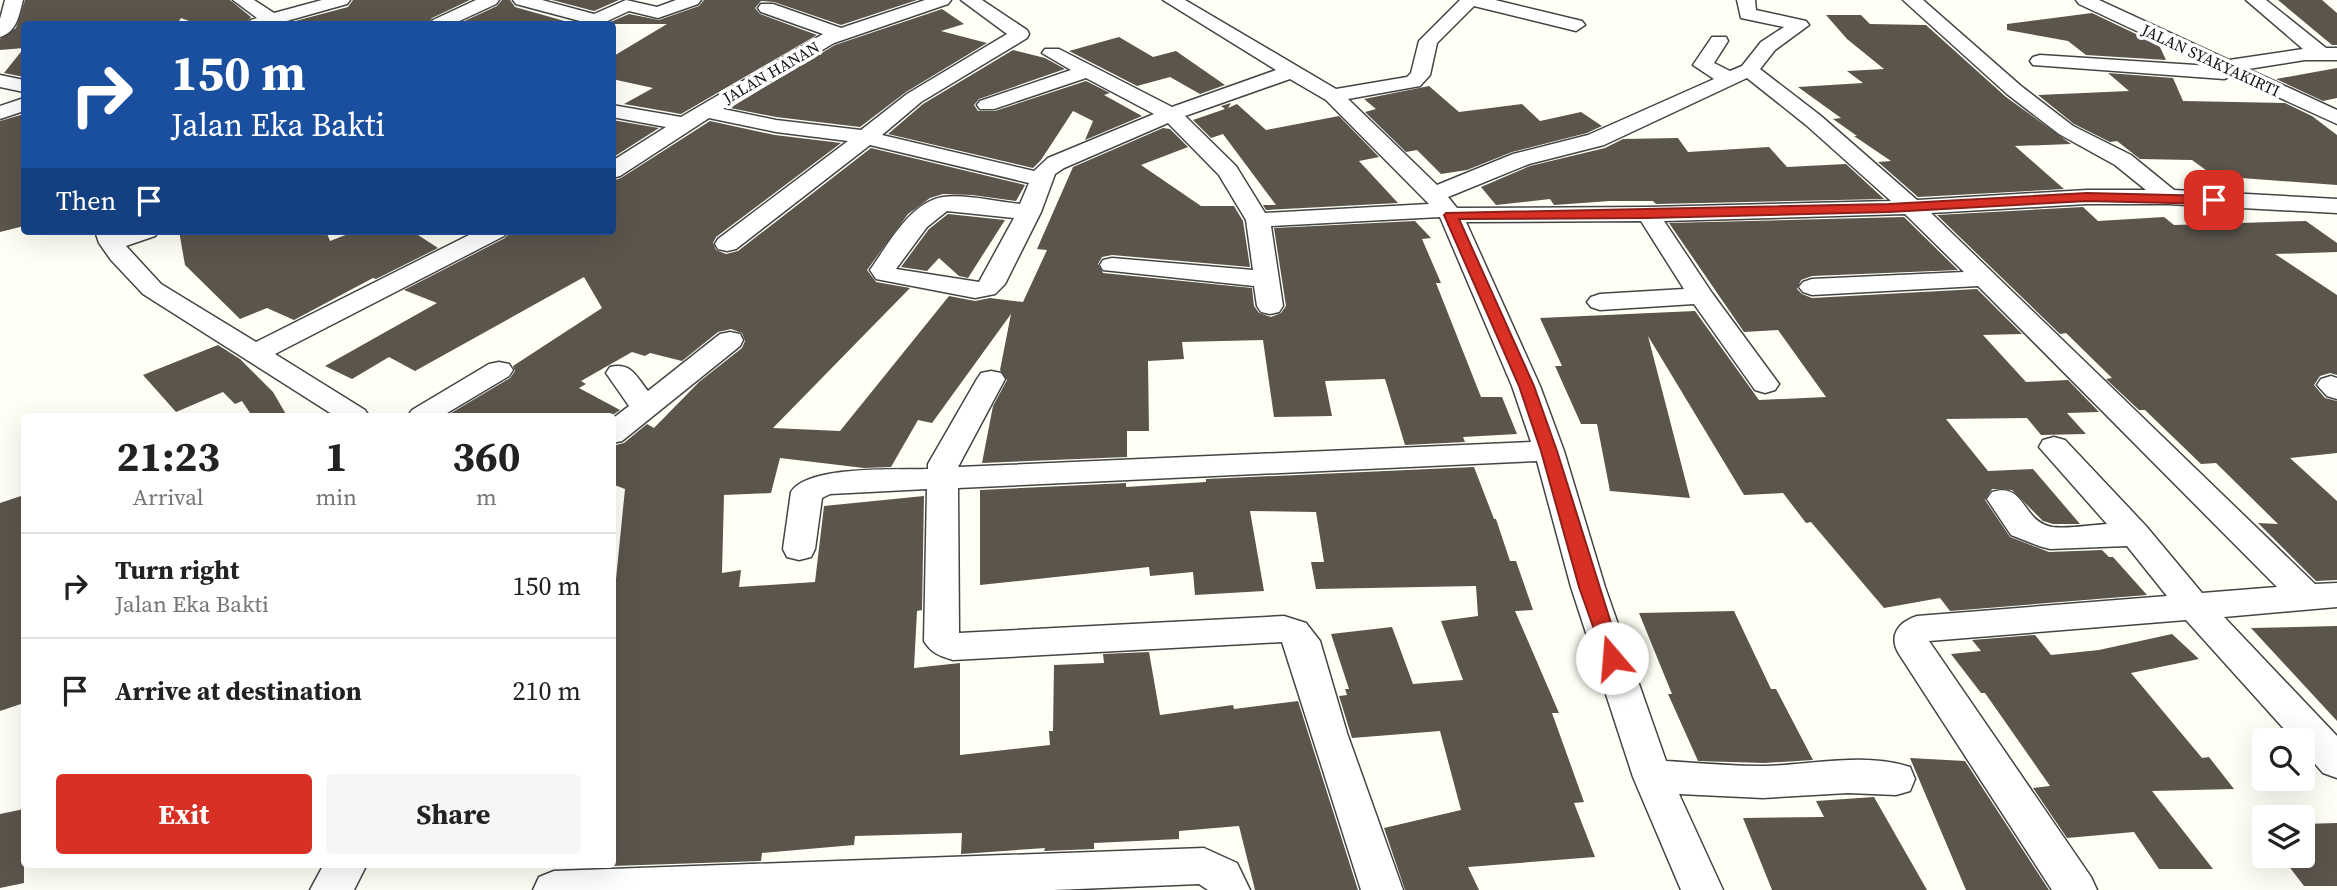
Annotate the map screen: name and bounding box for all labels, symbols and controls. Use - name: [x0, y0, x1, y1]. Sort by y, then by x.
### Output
- street label: JALAN SYAKYAKIRTI: [2138, 18, 2284, 102]
- street label: JALAN HANAN: [718, 35, 823, 109]
- text: 150 m: [171, 39, 306, 106]
- icon: right: [56, 49, 147, 140]
- text: Jalan Eka Bakti: [171, 103, 385, 147]
- pin: [2184, 170, 2244, 230]
- icon: arrive: [2195, 181, 2233, 219]
- icon: arrive: [130, 182, 168, 220]
- text: Then: [56, 183, 116, 219]
- text: 21:23: [116, 427, 220, 485]
- text: 1: [325, 427, 348, 485]
- text: 360: [452, 427, 521, 485]
- text: Arrival: [133, 481, 204, 513]
- text: min: [315, 481, 357, 513]
- text: m: [476, 481, 497, 513]
- text: Turn right: [115, 552, 239, 588]
- icon: right: [56, 567, 94, 605]
- text: 150 m: [513, 568, 581, 604]
- text: Jalan Eka Bakti: [115, 588, 269, 620]
- position arrow: [1575, 621, 1649, 695]
- icon: arrive: [56, 672, 94, 710]
- text: Arrive at destination: [115, 673, 362, 709]
- text: 210 m: [513, 673, 581, 709]
- map controls: [2252, 728, 2315, 868]
- button: search: [2252, 728, 2315, 791]
- button: Exit: [56, 774, 312, 854]
- button: Share: [326, 774, 581, 854]
- button: layers: [2252, 805, 2315, 868]

